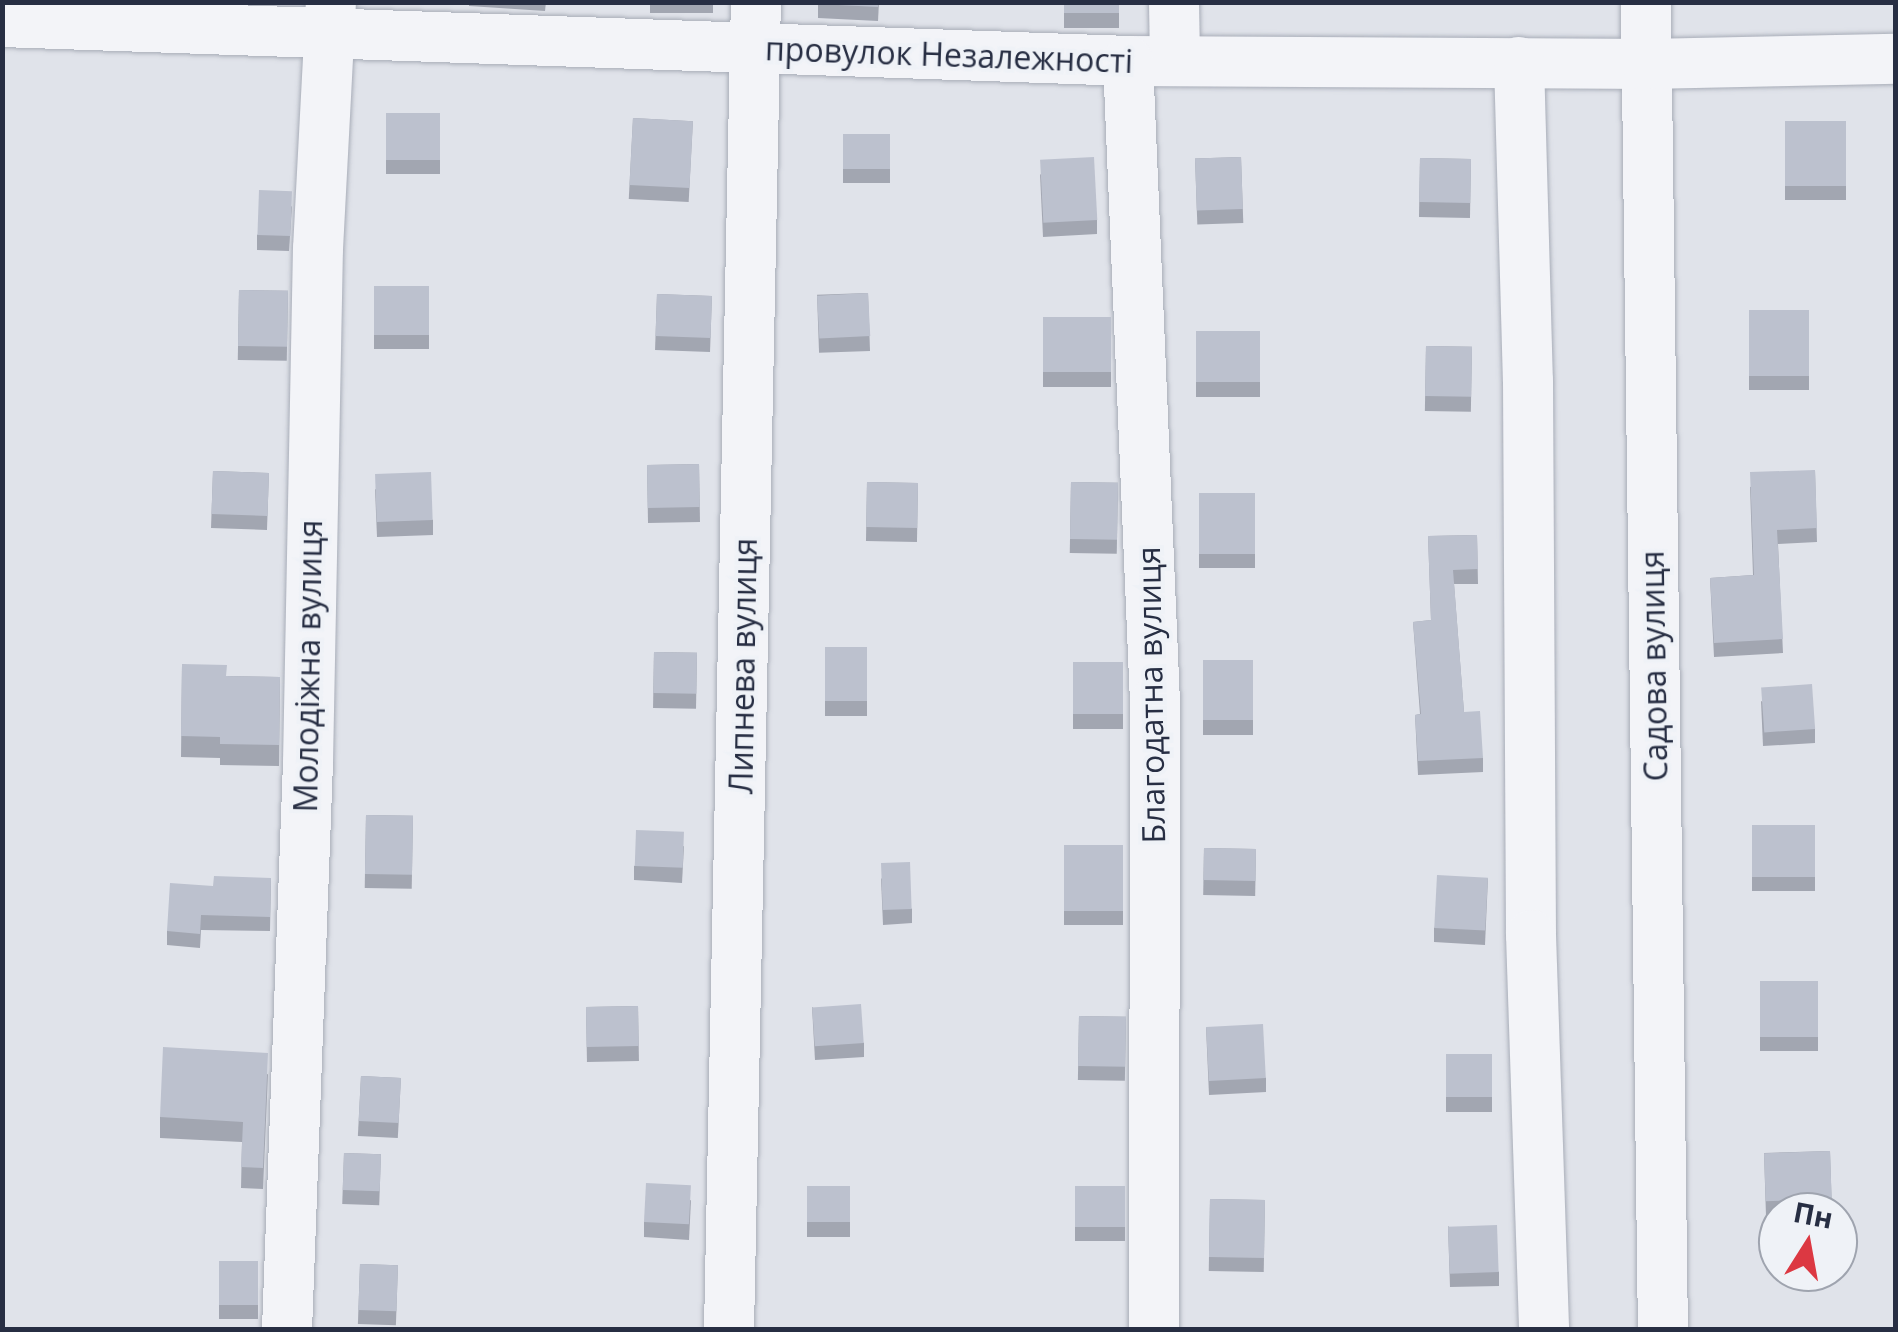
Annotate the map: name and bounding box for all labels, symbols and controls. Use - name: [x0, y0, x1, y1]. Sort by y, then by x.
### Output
- street label: провулок Незалежності: [764, 29, 1134, 81]
- street label: Молодіжна вулиця: [286, 519, 330, 813]
- street label: Липнева вулиця: [722, 538, 764, 794]
- street label: Благодатна вулиця: [1129, 546, 1173, 844]
- street label: Садова вулиця: [1633, 550, 1675, 782]
- north arrow: [1758, 1192, 1858, 1292]
- text: Пн: [1790, 1192, 1836, 1237]

